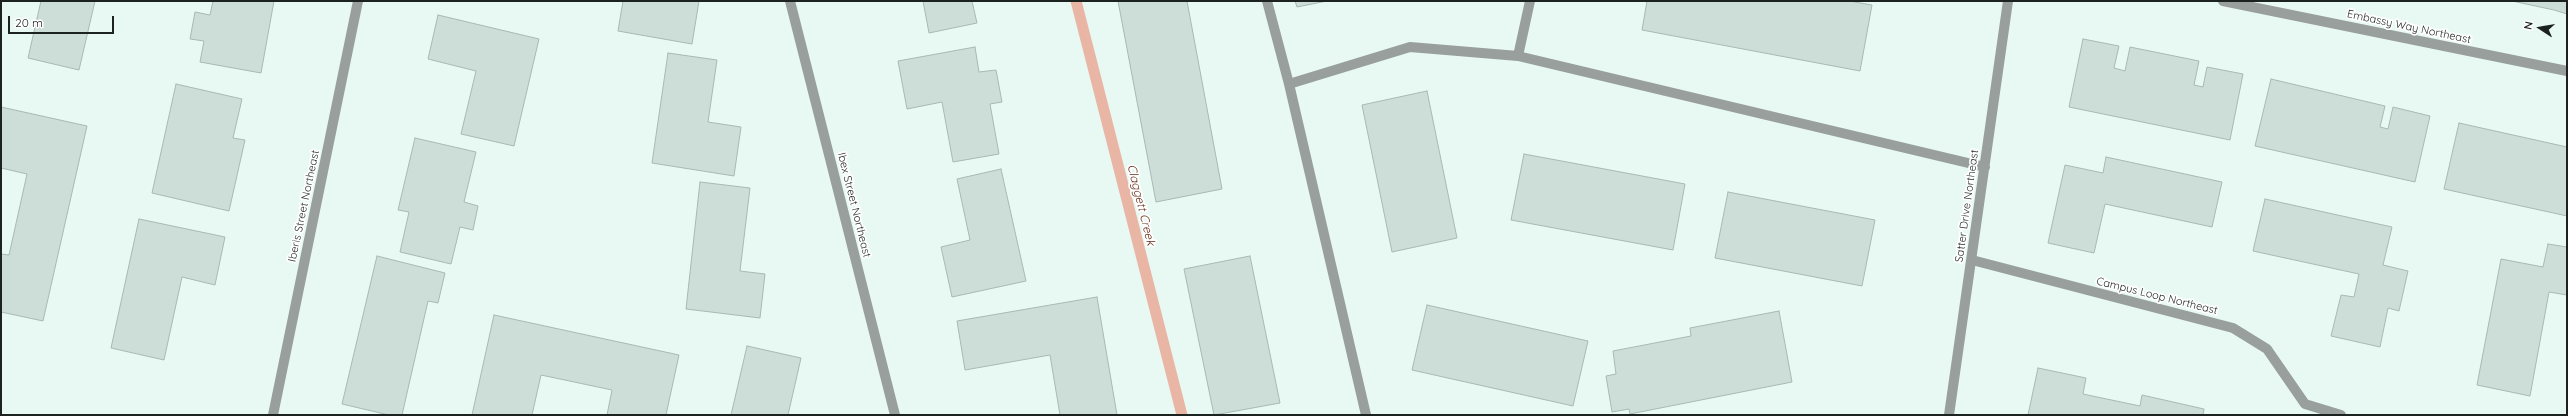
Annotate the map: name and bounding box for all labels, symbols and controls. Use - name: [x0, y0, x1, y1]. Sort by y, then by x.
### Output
- street label: Embassy Way Northeast: [2346, 7, 2472, 47]
- scale bar: [10, 8, 116, 34]
- north arrow: [2520, 8, 2560, 48]
- text: 20 m: [15, 15, 43, 30]
- text: N: [2521, 20, 2536, 31]
- street label: Iberis Street Northeast: [286, 149, 322, 263]
- street label: Satter Drive Northeast: [1953, 149, 1981, 263]
- street label: Ibex Street Northeast: [835, 151, 873, 259]
- water label: Claggett Creek: [1124, 163, 1158, 247]
- street label: Campus Loop Northeast: [2095, 275, 2219, 317]

